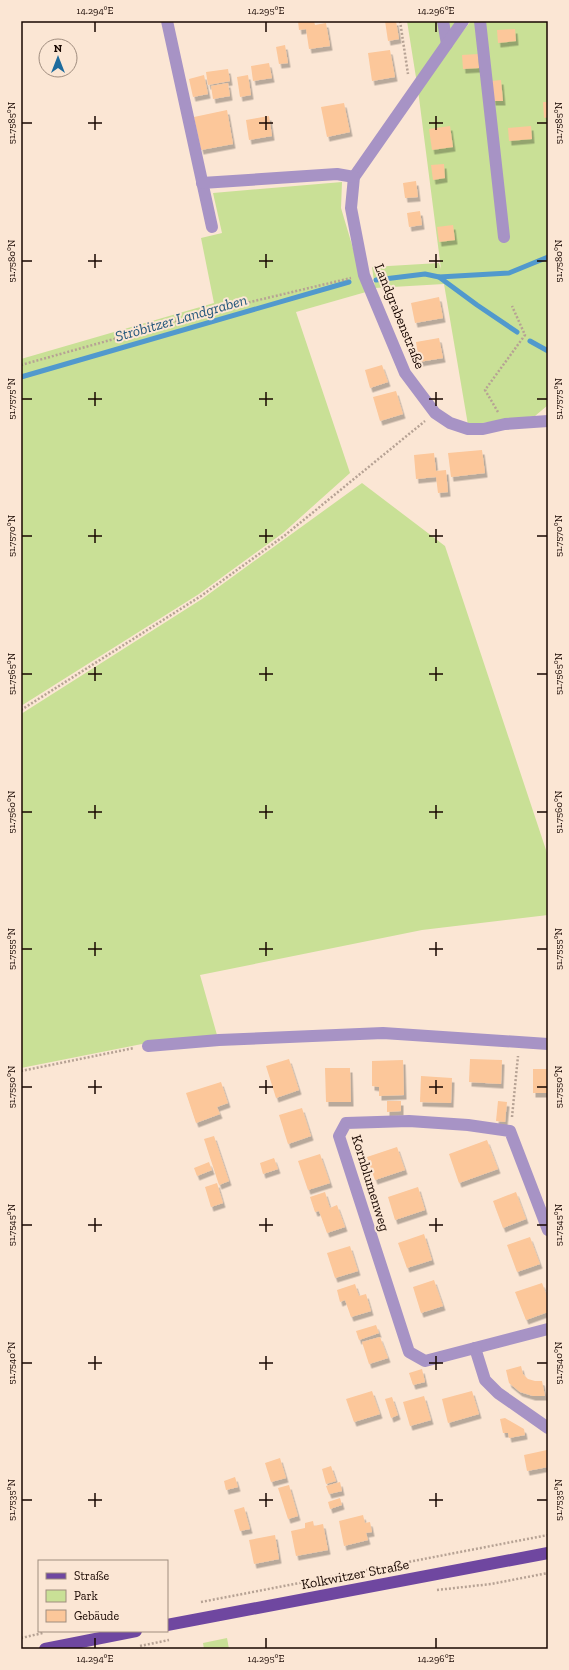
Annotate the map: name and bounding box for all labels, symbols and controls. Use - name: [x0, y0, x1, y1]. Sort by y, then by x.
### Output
- text: 14.294°E: [77, 5, 114, 17]
- text: 14.295°E: [248, 5, 284, 17]
- text: 14.296°E: [418, 5, 455, 17]
- north arrow: [38, 38, 78, 78]
- text: N: [54, 42, 63, 55]
- text: 51.7585°N: [6, 101, 18, 144]
- text: 51.7585°N: [553, 101, 565, 144]
- text: 51.7580°N: [6, 239, 18, 282]
- text: 51.7580°N: [553, 239, 565, 282]
- street label: Landgrabenstraße: [371, 261, 429, 372]
- water label: Ströbitzer Landgraben: [113, 290, 249, 345]
- text: 51.7575°N: [6, 378, 18, 420]
- text: 51.7575°N: [553, 378, 565, 420]
- text: 51.7570°N: [6, 514, 18, 557]
- text: 51.7570°N: [553, 514, 565, 557]
- text: 51.7565°N: [6, 652, 18, 695]
- text: 51.7565°N: [553, 652, 565, 695]
- text: 51.7560°N: [6, 790, 18, 833]
- text: 51.7560°N: [553, 790, 565, 833]
- text: 51.7555°N: [6, 927, 18, 970]
- text: 51.7555°N: [553, 927, 565, 970]
- text: 51.7550°N: [6, 1065, 18, 1108]
- text: 51.7550°N: [553, 1065, 565, 1108]
- street label: Kornblumenweg: [348, 1133, 393, 1234]
- text: 51.7545°N: [6, 1203, 18, 1246]
- text: 51.7545°N: [553, 1203, 565, 1246]
- text: 51.7540°N: [6, 1341, 18, 1384]
- text: 51.7540°N: [553, 1341, 565, 1384]
- text: 51.7535°N: [6, 1479, 18, 1521]
- text: 51.7535°N: [553, 1479, 565, 1521]
- street label: Kolkwitzer Straße: [300, 1556, 411, 1593]
- legend: [38, 1560, 168, 1632]
- text: Straße: [74, 1569, 110, 1583]
- text: Park: [74, 1589, 99, 1603]
- text: Gebäude: [74, 1609, 119, 1623]
- text: 14.294°E: [77, 1653, 114, 1665]
- text: 14.295°E: [248, 1653, 284, 1665]
- text: 14.296°E: [418, 1653, 455, 1665]

